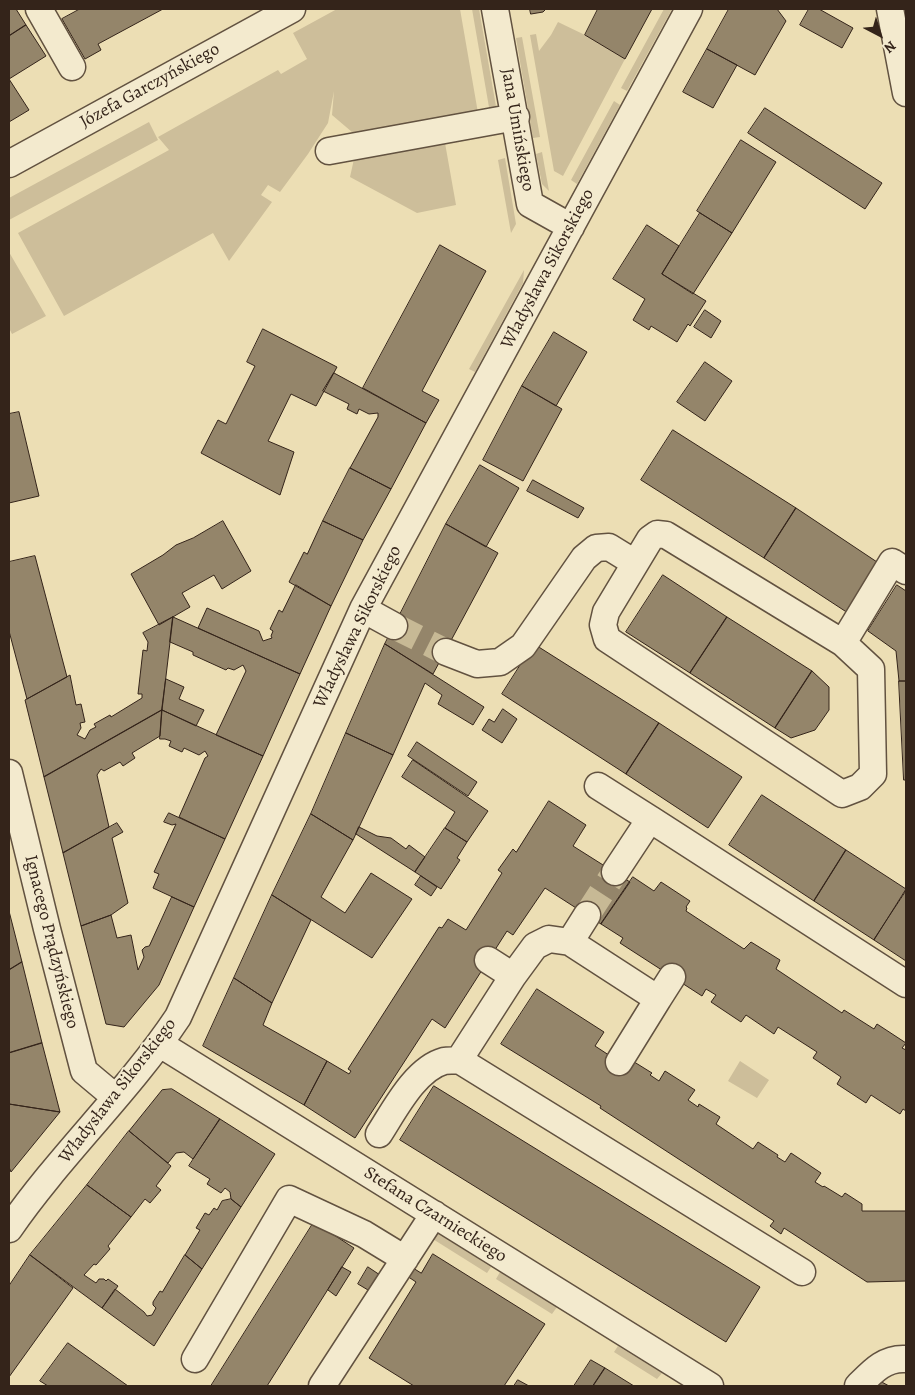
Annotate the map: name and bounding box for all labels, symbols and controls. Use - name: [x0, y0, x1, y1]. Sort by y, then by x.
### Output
- north arrow: [855, 10, 905, 60]
- text: N: [880, 36, 900, 57]
- street label: Józefa Garczyńskiego: [76, 39, 224, 133]
- street label: Jana Umińskiego: [496, 67, 538, 193]
- street label: Władysława Sikorskiego: [497, 185, 599, 353]
- street label: Władysława Sikorskiego: [309, 542, 407, 712]
- street label: Ignacego Prądzyńskiego: [19, 853, 83, 1031]
- street label: Władysława Sikorskiego: [55, 1014, 181, 1168]
- street label: Stefana Czarnieckiego: [360, 1162, 510, 1268]

